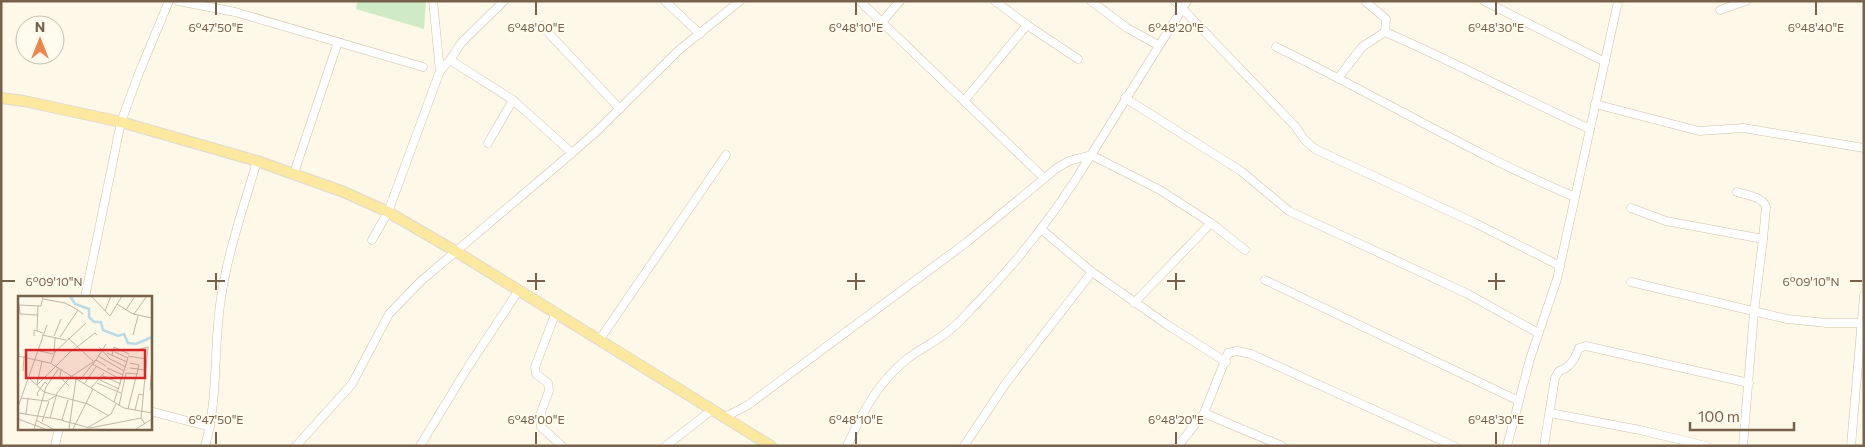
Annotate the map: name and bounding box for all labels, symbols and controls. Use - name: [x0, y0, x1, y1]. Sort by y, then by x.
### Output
- north arrow: [15, 15, 65, 65]
- text: N: [35, 18, 45, 35]
- text: 6°47'50"E: [189, 20, 243, 34]
- text: 6°48'00"E: [507, 20, 565, 34]
- text: 6°48'10"E: [829, 20, 883, 34]
- text: 6°48'20"E: [1148, 20, 1204, 34]
- text: 6°48'30"E: [1468, 20, 1524, 34]
- text: 6°48'40"E: [1788, 20, 1844, 34]
- text: 6°09'10"N: [26, 274, 82, 288]
- text: 6°09'10"N: [1783, 274, 1839, 288]
- inset map: [18, 296, 151, 430]
- scale bar: [1690, 400, 1794, 432]
- text: 100 m: [1698, 407, 1740, 425]
- text: 6°47'50"E: [189, 412, 243, 426]
- text: 6°48'00"E: [507, 412, 565, 426]
- text: 6°48'10"E: [829, 412, 883, 426]
- text: 6°48'20"E: [1148, 412, 1204, 426]
- text: 6°48'30"E: [1468, 412, 1524, 426]

